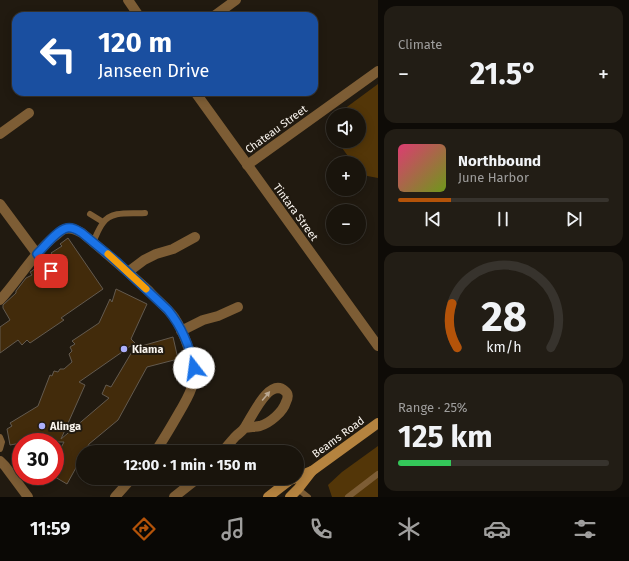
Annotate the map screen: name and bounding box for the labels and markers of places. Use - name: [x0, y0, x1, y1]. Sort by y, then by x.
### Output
- pin: [34, 254, 68, 288]
- place label: Kiama: [132, 343, 163, 356]
- marker: Kiama: [119, 344, 129, 354]
- place label: Alinga: [49, 420, 81, 433]
- marker: Alinga: [37, 421, 47, 431]

